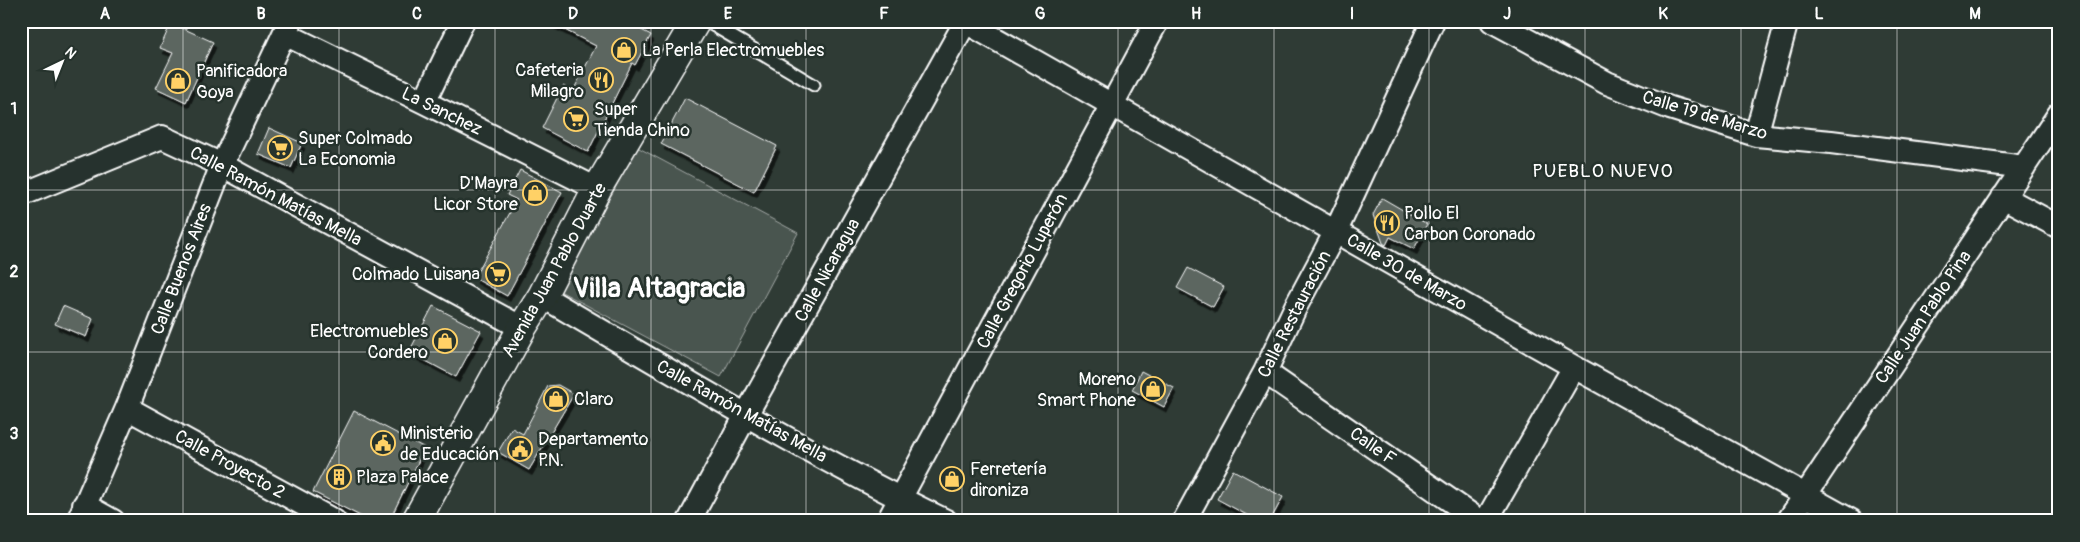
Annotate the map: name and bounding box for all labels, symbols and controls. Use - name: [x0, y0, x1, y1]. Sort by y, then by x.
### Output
- text: A: [100, 4, 111, 24]
- text: B: [256, 4, 266, 24]
- text: C: [412, 4, 422, 24]
- text: D: [568, 4, 578, 24]
- text: E: [724, 4, 733, 24]
- text: F: [879, 4, 889, 24]
- text: G: [1035, 4, 1046, 24]
- text: H: [1191, 4, 1201, 24]
- text: I: [1350, 4, 1354, 24]
- text: J: [1503, 4, 1511, 24]
- text: K: [1658, 4, 1668, 24]
- text: L: [1814, 4, 1824, 24]
- text: M: [1969, 4, 1981, 24]
- shop icon: La Perla Electromuebles: [611, 37, 637, 63]
- north arrow: [38, 38, 88, 88]
- place label: La Perla Electromuebles: [642, 39, 824, 62]
- text: N: [61, 43, 80, 62]
- place label: Cafeteria Milagro: [515, 59, 584, 103]
- place label: Panificadora Goya: [196, 60, 287, 104]
- restaurant icon: Cafeteria Milagro: [588, 67, 614, 93]
- shop icon: Panificadora Goya: [165, 68, 191, 94]
- street label: La Sanchez: [398, 82, 486, 141]
- street label: Calle 19 de Marzo: [1640, 86, 1771, 146]
- place label: Super Tienda Chino: [594, 98, 690, 142]
- text: 1: [11, 99, 17, 119]
- supermarket icon: Super Tienda Chino: [563, 106, 589, 132]
- place label: Super Colmado La Economia: [298, 127, 413, 171]
- supermarket icon: Super Colmado La Economia: [267, 135, 293, 161]
- street label: Calle Ramón Matías Mella: [186, 141, 366, 252]
- district label: PUEBLO NUEVO: [1532, 159, 1674, 183]
- place label: D'Mayra Licor Store: [433, 172, 518, 216]
- street label: Avenida Juan Pablo Duarte: [497, 179, 612, 362]
- shop icon: D'Mayra Licor Store: [522, 180, 548, 206]
- street label: Calle Gregorio Luperón: [972, 190, 1073, 353]
- street label: Calle Buenos Aires: [146, 200, 217, 338]
- place label: Pollo El Carbon Coronado: [1404, 202, 1536, 246]
- restaurant icon: Pollo El Carbon Coronado: [1374, 210, 1400, 236]
- street label: Calle Nicaragua: [790, 214, 865, 326]
- street label: Calle 30 de Marzo: [1342, 229, 1472, 316]
- street label: Calle Juan Pablo Pina: [1870, 246, 1977, 388]
- street label: Calle Restauración: [1252, 247, 1336, 382]
- supermarket icon: Colmado Luisana: [485, 261, 511, 287]
- text: 2: [10, 262, 19, 282]
- place label: Colmado Luisana: [352, 263, 480, 286]
- district label: Villa Altagracia: [573, 271, 745, 306]
- place label: Electromuebles Cordero: [310, 320, 428, 364]
- shop icon: Electromuebles Cordero: [432, 328, 458, 354]
- street label: Calle Ramón Matías Mella: [652, 355, 831, 468]
- place label: Moreno Smart Phone: [1037, 368, 1136, 412]
- shop icon: Moreno Smart Phone: [1140, 376, 1166, 402]
- shop icon: Claro: [543, 386, 569, 412]
- place label: Claro: [574, 388, 614, 411]
- place label: Ministerio de Educación: [400, 422, 499, 466]
- street label: Calle F: [1345, 422, 1401, 471]
- text: 3: [10, 424, 19, 444]
- street label: Calle Proyecto 2: [171, 425, 289, 504]
- place label: Departamento P.N.: [538, 428, 649, 472]
- public building icon: Ministerio de Educación: [370, 430, 396, 456]
- public building icon: Departamento P.N.: [507, 436, 533, 462]
- place label: Ferretería dironiza: [970, 458, 1047, 502]
- building icon: Plaza Palace: [326, 464, 352, 490]
- place label: Plaza Palace: [356, 466, 449, 489]
- shop icon: Ferretería dironiza: [939, 466, 965, 492]

